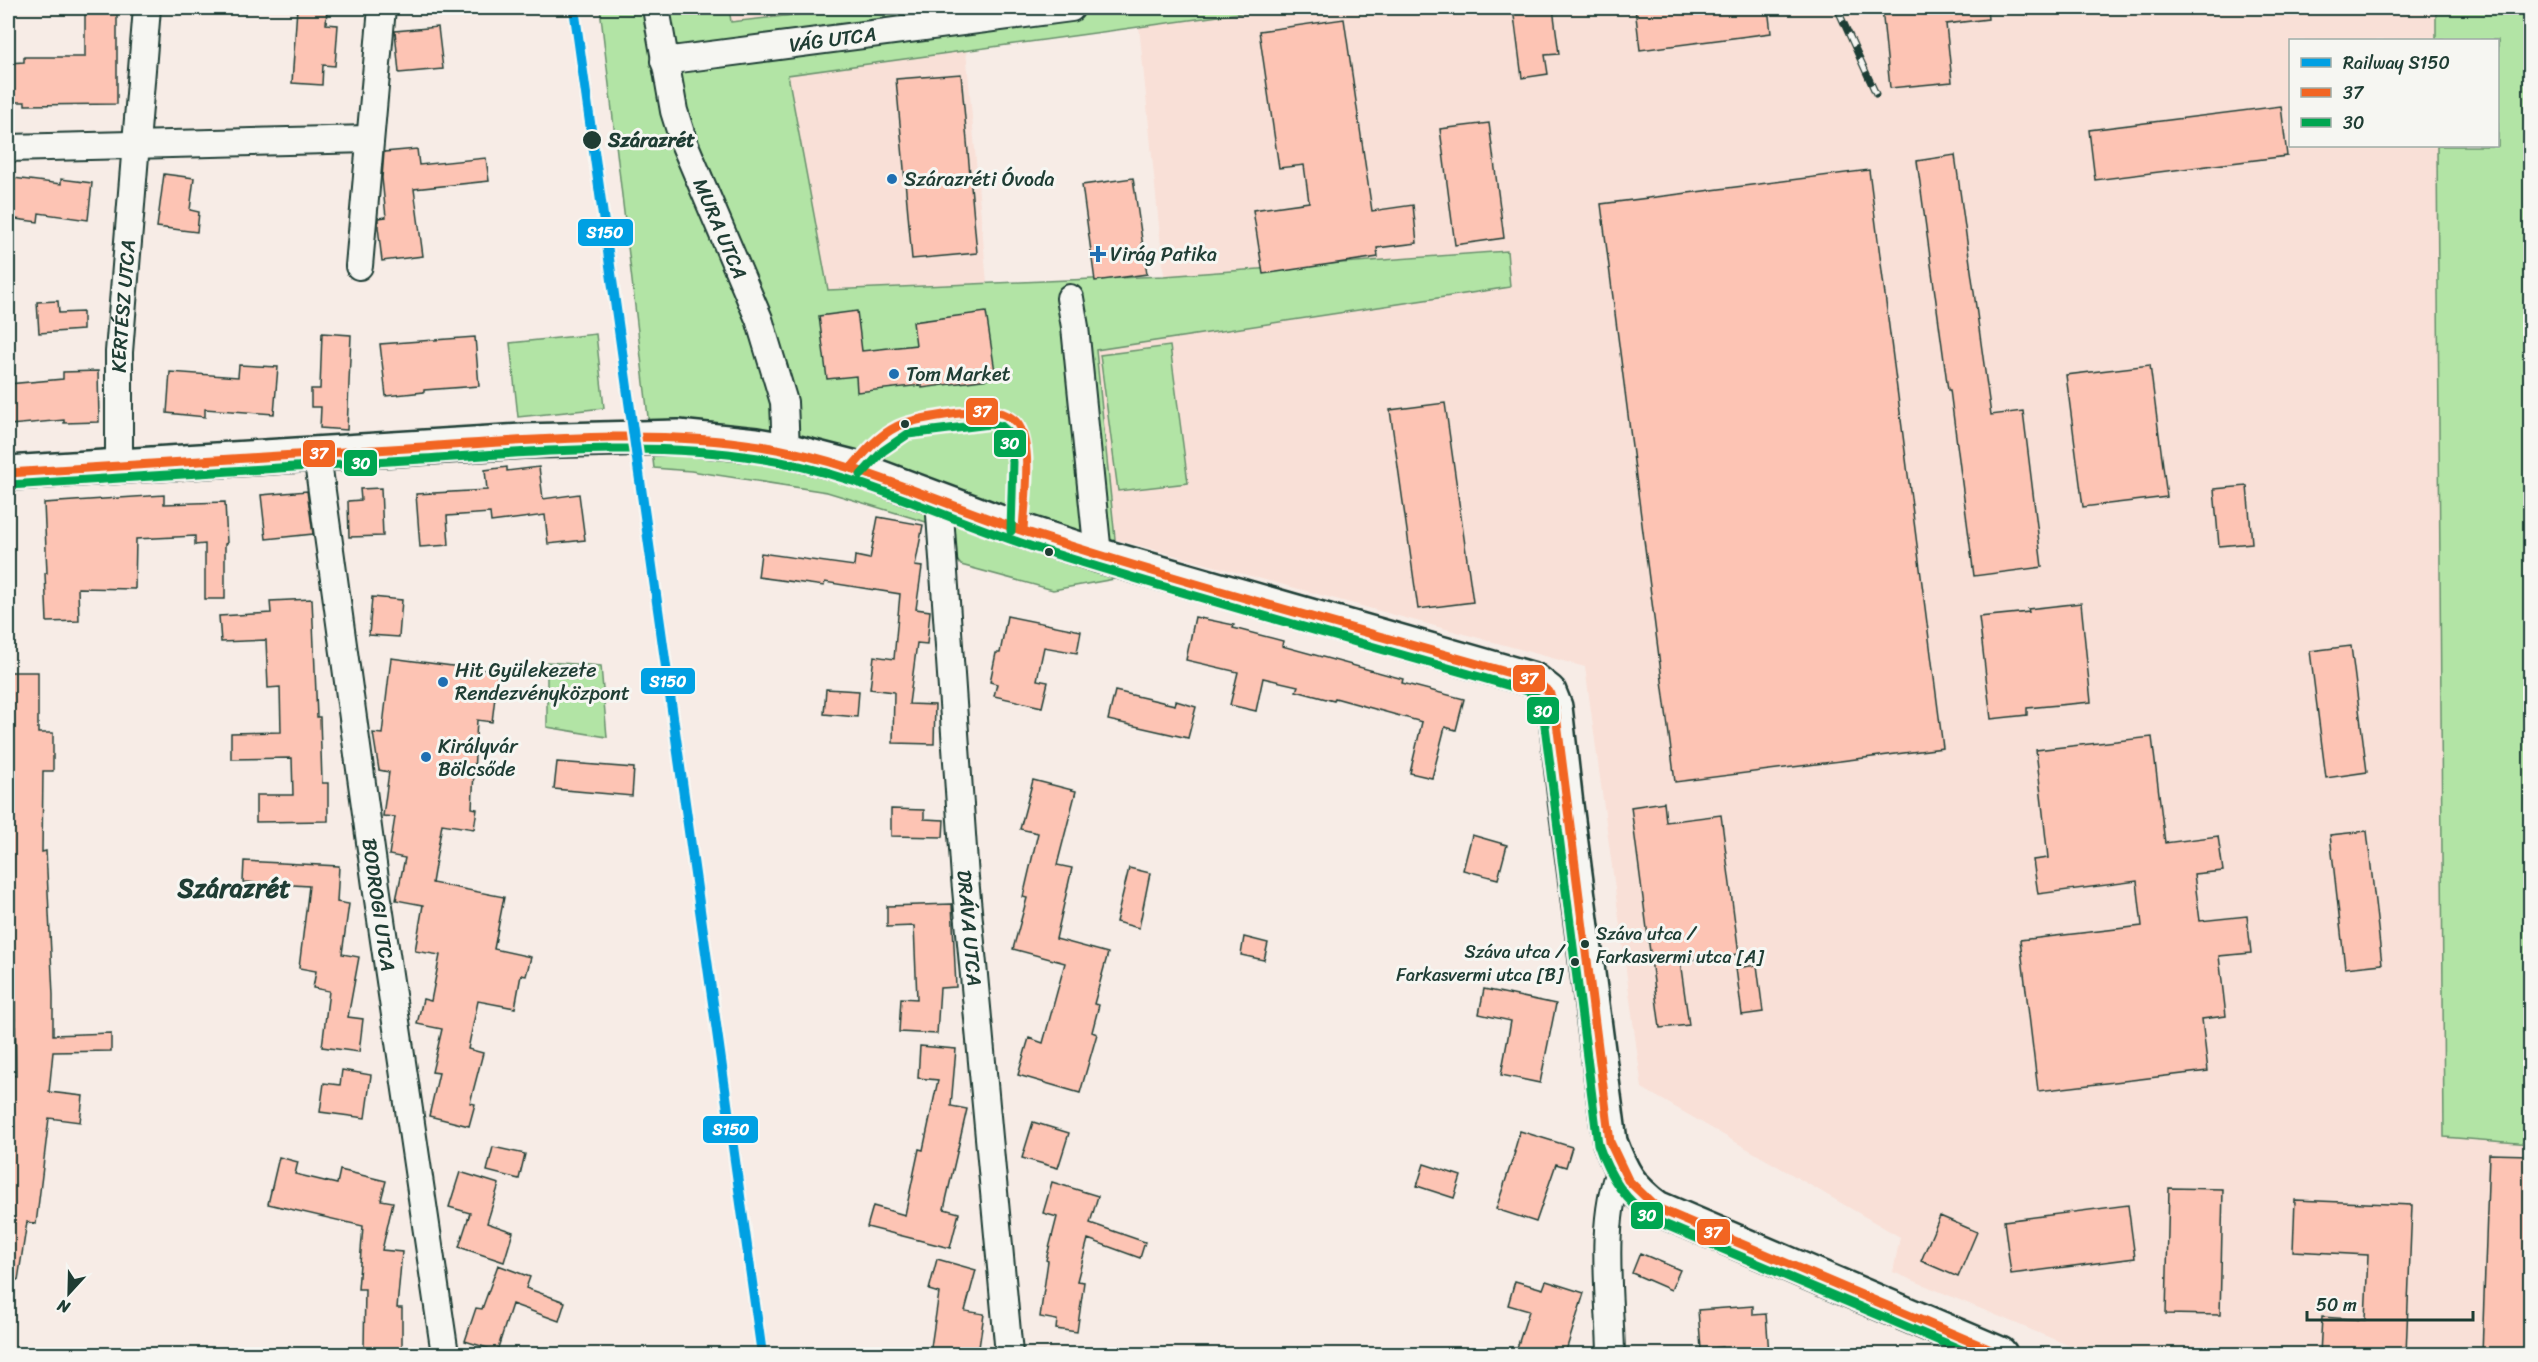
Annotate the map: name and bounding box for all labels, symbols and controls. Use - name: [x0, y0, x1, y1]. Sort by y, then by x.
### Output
- street label: VÁG UTCA: [787, 16, 878, 62]
- legend: [2289, 39, 2499, 147]
- text: Railway S150: [2343, 47, 2450, 79]
- text: 37: [2343, 77, 2365, 109]
- text: 30: [2343, 107, 2364, 139]
- place label: Szárazrét: [607, 123, 695, 158]
- marker: Szárazrét: [581, 129, 603, 151]
- place label: Szárazréti Óvoda: [904, 162, 1055, 197]
- street label: MURA UTCA: [683, 172, 758, 285]
- marker: Szárazréti Óvoda: [885, 172, 899, 186]
- line badge: S150: [577, 218, 634, 247]
- text: S150: [586, 218, 623, 247]
- place label: Virág Patika: [1110, 237, 1217, 272]
- street label: KERTÉSZ UTCA: [102, 238, 146, 373]
- marker: Virág Patika: [1091, 247, 1105, 261]
- place label: Tom Market: [906, 357, 1011, 392]
- marker: Tom Market: [887, 367, 901, 381]
- line badge: 37: [965, 397, 999, 426]
- text: 37: [972, 397, 993, 426]
- unlabelled marker: [899, 418, 911, 430]
- line badge: 30: [993, 429, 1027, 458]
- text: 30: [1000, 429, 1019, 458]
- line badge: 37: [302, 439, 336, 468]
- text: 37: [309, 439, 330, 468]
- line badge: 30: [343, 449, 378, 477]
- text: 30: [351, 449, 370, 478]
- unlabelled marker: [1043, 546, 1055, 558]
- place label: Hit Gyülekezete Rendezvényközpont: [455, 653, 630, 711]
- line badge: 37: [1512, 664, 1546, 693]
- text: 37: [1519, 664, 1540, 693]
- line badge: S150: [640, 667, 696, 695]
- text: S150: [649, 667, 686, 696]
- marker: Hit Gyülekezete Rendezvényközpont: [436, 675, 450, 689]
- line badge: 30: [1526, 696, 1560, 725]
- text: 30: [1533, 697, 1552, 726]
- place label: Királyvár Bölcsőde: [438, 729, 519, 787]
- marker: Királyvár Bölcsőde: [419, 750, 433, 764]
- street label: BODROGI UTCA: [352, 836, 406, 974]
- district label: Szárazrét: [176, 865, 291, 911]
- street label: DRÁVA UTCA: [947, 869, 992, 987]
- place label: Száva utca / Farkasvermi utca [A]: [1596, 918, 1765, 973]
- place label: Száva utca / Farkasvermi utca [B]: [1396, 936, 1566, 991]
- marker: Száva utca / Farkasvermi utca [A]: [1579, 938, 1591, 950]
- marker: Száva utca / Farkasvermi utca [B]: [1569, 956, 1581, 968]
- line badge: S150: [702, 1115, 759, 1144]
- text: S150: [712, 1115, 749, 1144]
- line badge: 30: [1630, 1201, 1664, 1230]
- text: 30: [1637, 1201, 1656, 1230]
- line badge: 37: [1696, 1218, 1731, 1246]
- text: 37: [1703, 1218, 1724, 1247]
- north arrow: [39, 1263, 99, 1323]
- scale bar: [2307, 1284, 2474, 1322]
- text: 50 m: [2316, 1289, 2357, 1321]
- text: N: [52, 1291, 75, 1322]

